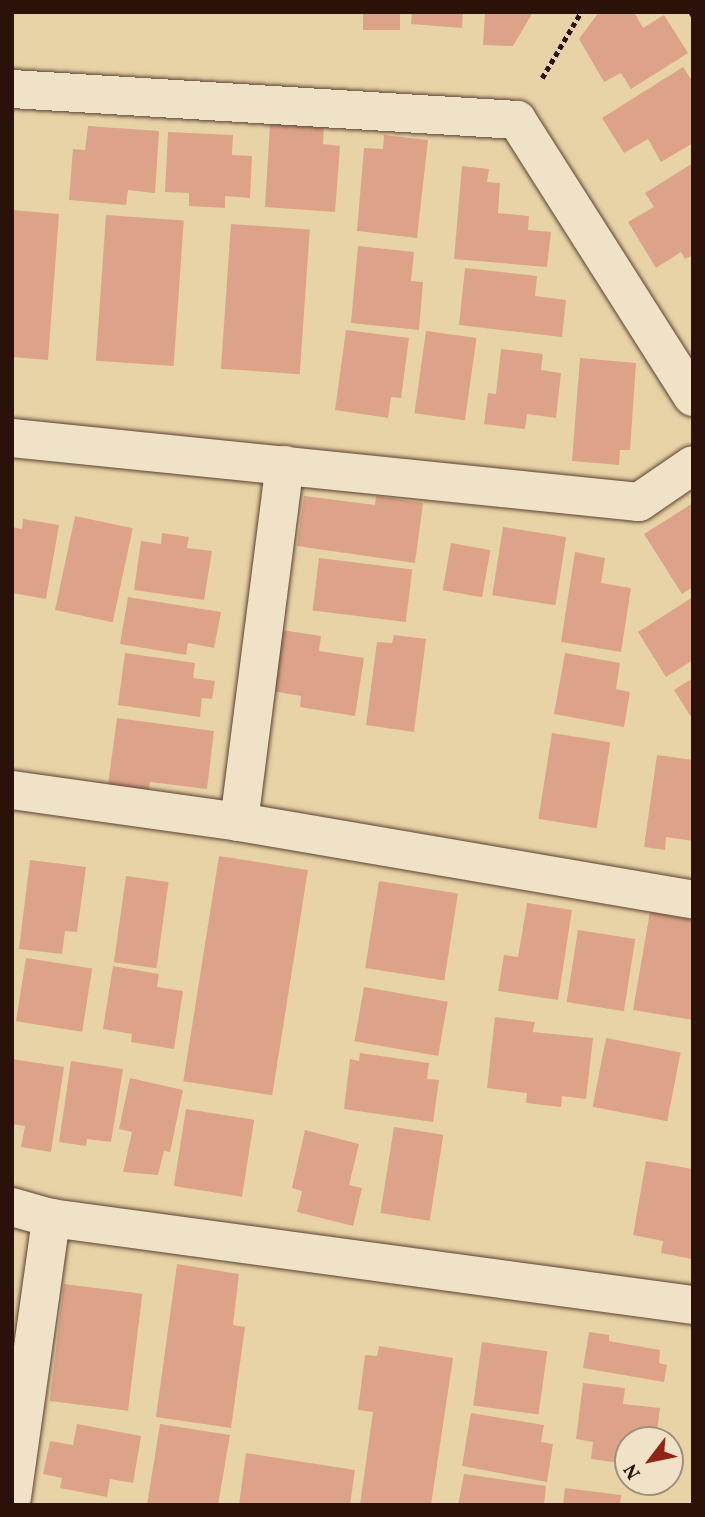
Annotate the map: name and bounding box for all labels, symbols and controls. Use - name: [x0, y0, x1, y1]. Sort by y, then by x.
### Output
- north arrow: [614, 1426, 684, 1496]
- text: N: [618, 1458, 648, 1484]

